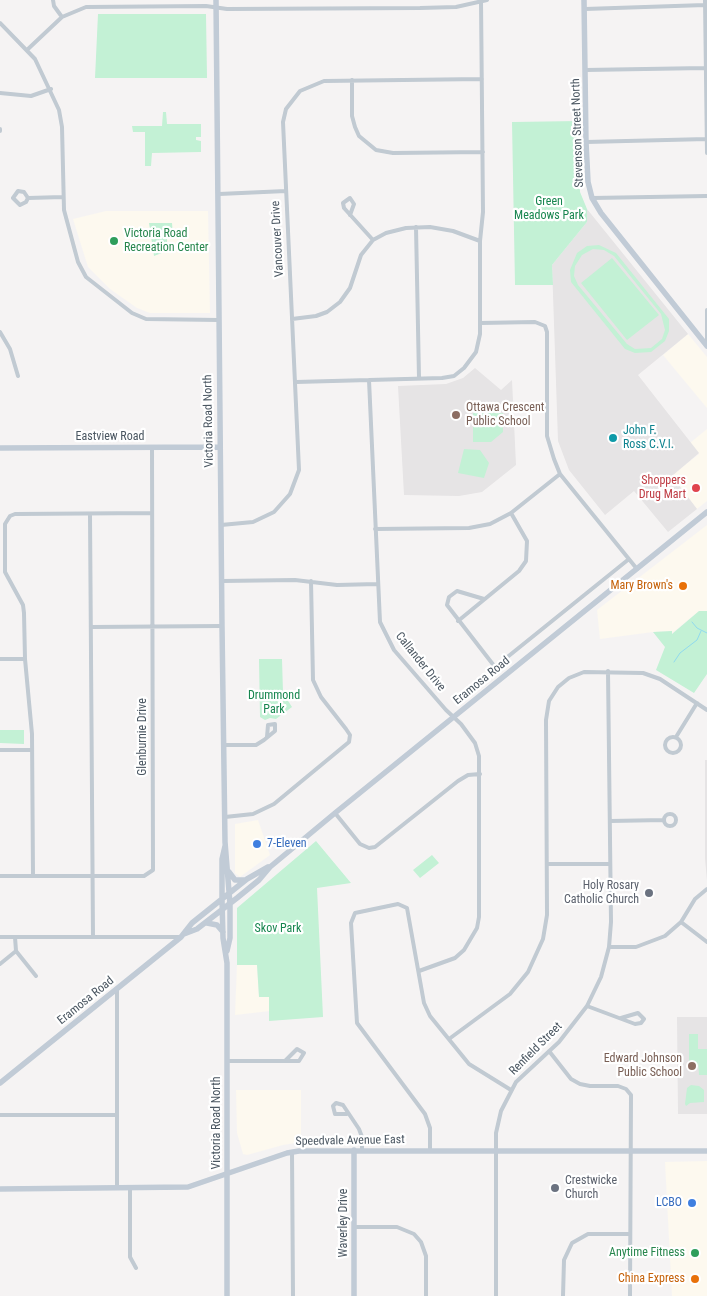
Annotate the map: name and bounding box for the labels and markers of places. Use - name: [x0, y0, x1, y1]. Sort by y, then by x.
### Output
- place label: Victoria Road Recreation Center: [124, 227, 208, 255]
- marker: Victoria Road Recreation Center: [108, 235, 120, 247]
- place label: Ottawa Crescent Public School: [466, 401, 544, 429]
- marker: Ottawa Crescent Public School: [450, 409, 462, 421]
- place label: John F. Ross C.V.I.: [623, 424, 674, 452]
- marker: John F. Ross C.V.I.: [607, 432, 619, 444]
- place label: Shoppers Drug Mart: [639, 474, 686, 502]
- marker: Shoppers Drug Mart: [690, 482, 702, 494]
- place label: Mary Brown's: [610, 579, 673, 593]
- marker: Mary Brown's: [677, 580, 689, 592]
- place label: 7-Eleven: [267, 837, 307, 851]
- marker: 7-Eleven: [251, 838, 263, 850]
- place label: Holy Rosary Catholic Church: [564, 879, 639, 907]
- marker: Holy Rosary Catholic Church: [643, 887, 655, 899]
- place label: Edward Johnson Public School: [604, 1052, 682, 1080]
- marker: Edward Johnson Public School: [686, 1060, 698, 1072]
- place label: Crestwicke Church: [565, 1174, 617, 1202]
- marker: Crestwicke Church: [549, 1182, 561, 1194]
- place label: LCBO: [656, 1196, 682, 1210]
- marker: LCBO: [686, 1197, 698, 1209]
- place label: Anytime Fitness: [609, 1246, 685, 1260]
- marker: Anytime Fitness: [689, 1247, 701, 1259]
- place label: China Express: [618, 1272, 685, 1286]
- marker: China Express: [689, 1273, 701, 1285]

